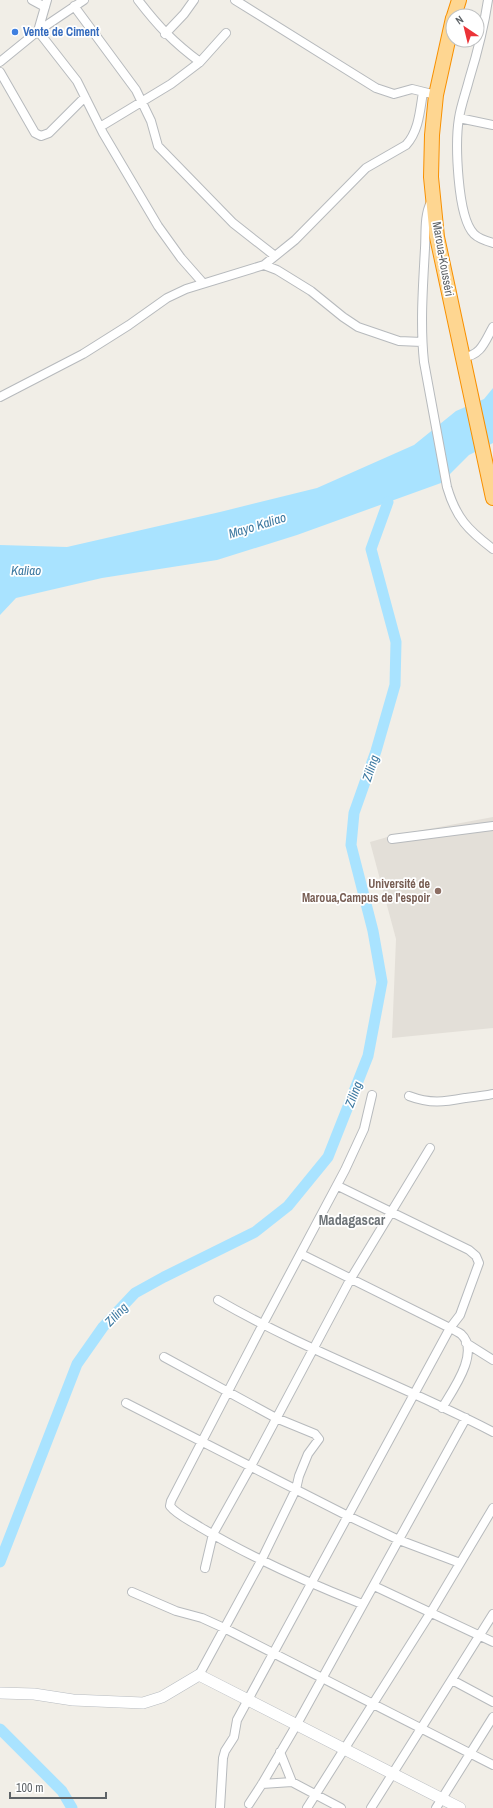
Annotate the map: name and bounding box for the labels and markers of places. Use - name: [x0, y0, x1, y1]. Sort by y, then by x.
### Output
- place label: Vente de Ciment: [23, 24, 100, 40]
- marker: Vente de Ciment: [10, 27, 20, 37]
- place label: Université de Maroua,Campus de l'espoir: [302, 876, 431, 906]
- marker: Université de Maroua,Campus de l'espoir: [433, 886, 443, 896]

